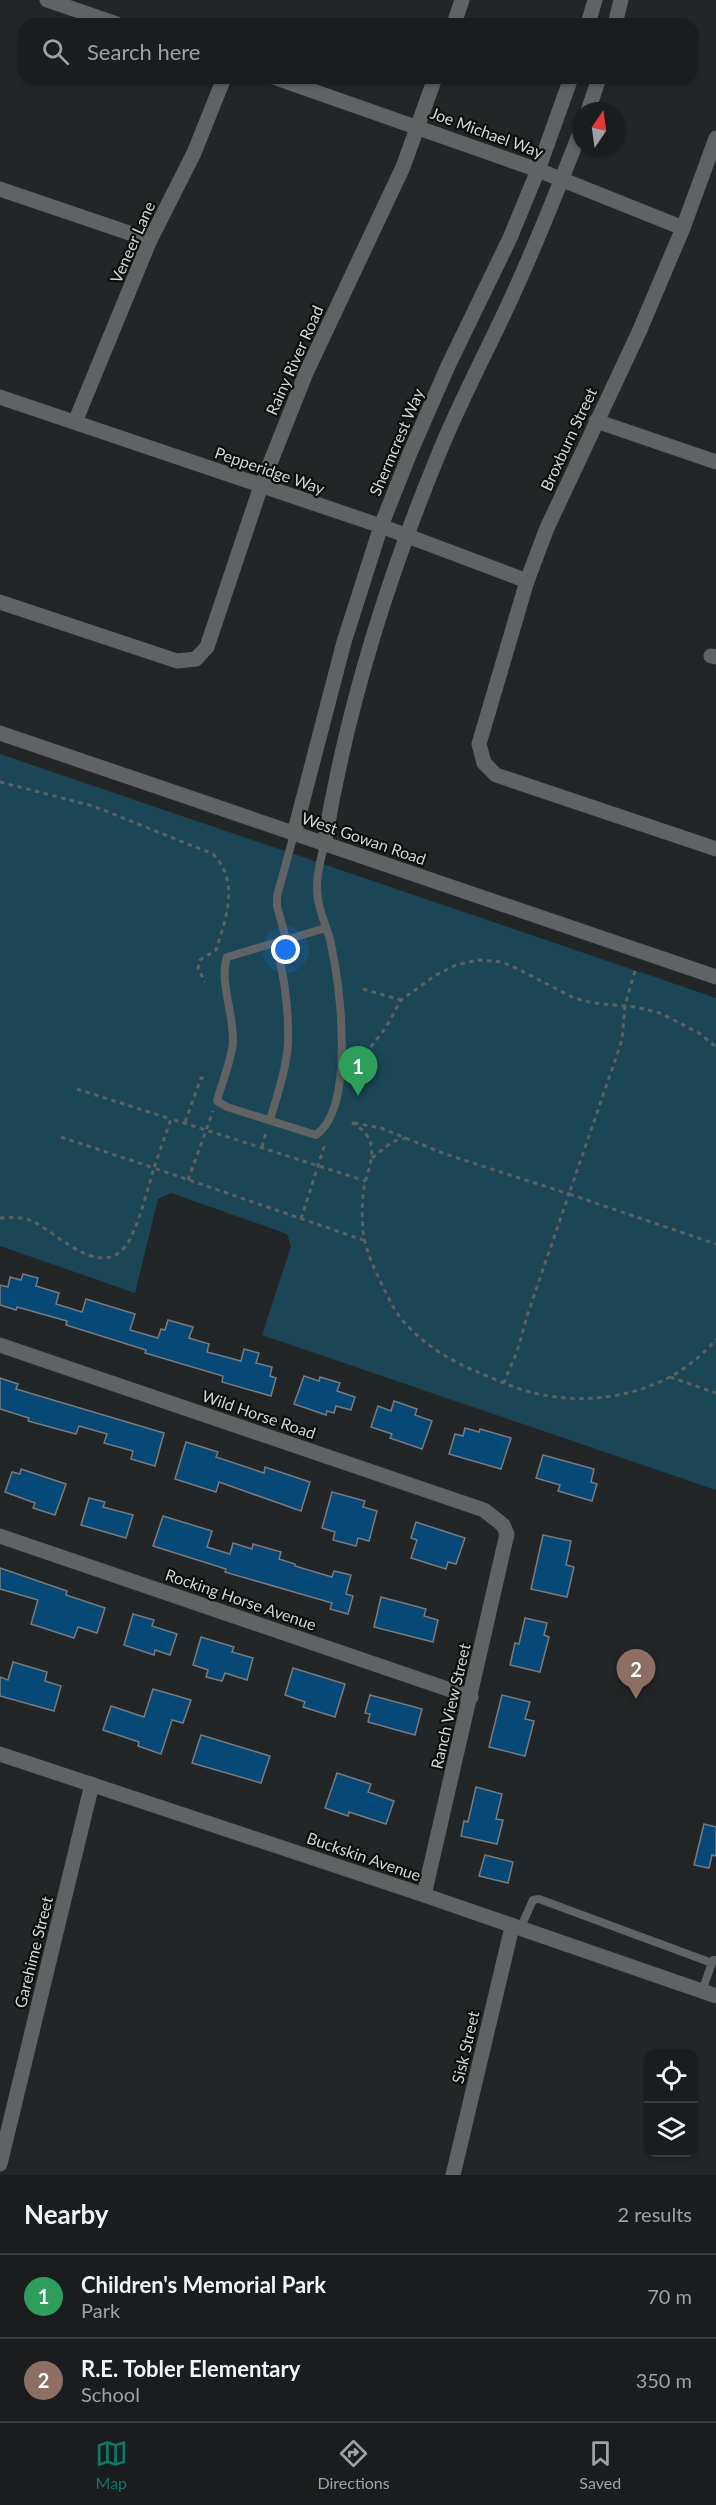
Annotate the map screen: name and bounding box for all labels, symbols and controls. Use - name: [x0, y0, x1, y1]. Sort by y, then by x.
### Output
- search box: [18, 18, 698, 84]
- icon: search: [39, 35, 72, 68]
- text: Search here: [87, 38, 200, 65]
- north arrow: [572, 102, 626, 156]
- street label: Joe Michael Way: [428, 103, 547, 162]
- street label: Veneer Lane: [106, 198, 158, 286]
- street label: Rainy River Road: [261, 302, 327, 418]
- street label: Broxburn Street: [536, 384, 600, 493]
- street label: Shermcrest Way: [365, 385, 427, 499]
- street label: Pepperidge Way: [213, 442, 328, 498]
- street label: West Gowan Road: [299, 808, 429, 868]
- your location: [271, 935, 300, 964]
- pin: 1: [338, 1046, 378, 1096]
- street label: Wild Horse Road: [200, 1386, 318, 1442]
- street label: Rocking Horse Avenue: [163, 1564, 319, 1634]
- street label: Ranch View Street: [426, 1641, 474, 1771]
- pin: 2: [616, 1650, 656, 1699]
- street label: Buckskin Avenue: [305, 1828, 423, 1884]
- street label: Garehime Street: [10, 1894, 56, 2010]
- street label: Sisk Street: [447, 2009, 483, 2085]
- map controls: [644, 2049, 698, 2157]
- button: locate: [644, 2049, 698, 2103]
- button: layers: [644, 2103, 698, 2157]
- text: Nearby: [24, 2198, 109, 2230]
- text: 2 results: [617, 2202, 692, 2226]
- text: Children's Memorial Park: [81, 2271, 326, 2298]
- text: 1: [38, 2284, 49, 2308]
- text: 70 m: [647, 2284, 692, 2308]
- text: Park: [81, 2298, 120, 2322]
- text: R.E. Tobler Elementary: [81, 2355, 300, 2382]
- text: 2: [38, 2368, 49, 2392]
- text: 350 m: [636, 2368, 692, 2392]
- text: School: [81, 2382, 140, 2406]
- tab: Map: [95, 2437, 128, 2492]
- tab: Directions: [317, 2437, 390, 2492]
- tab: Saved: [579, 2437, 621, 2492]

